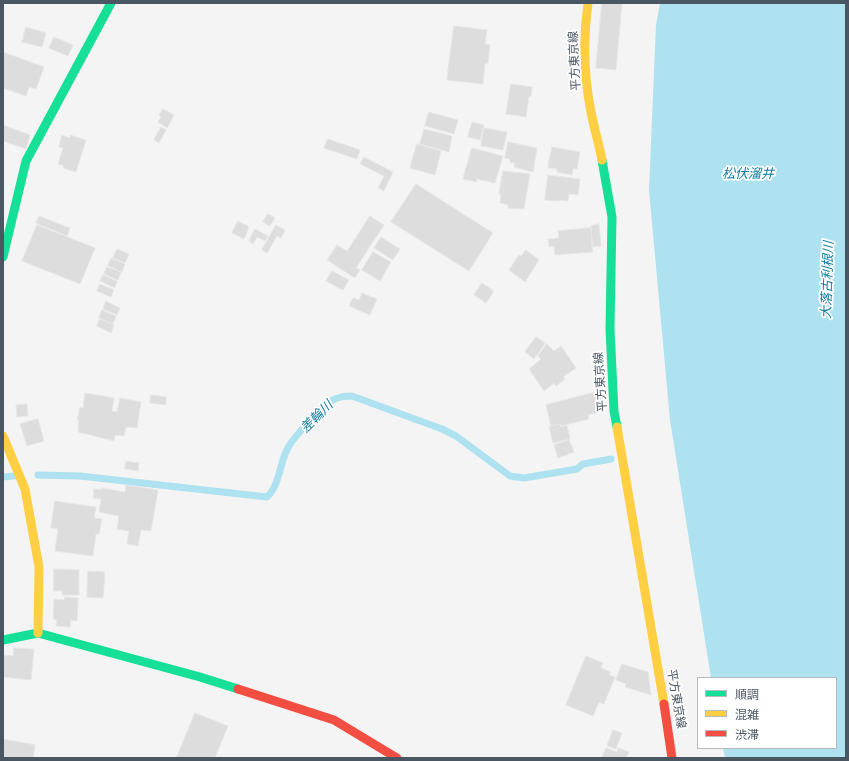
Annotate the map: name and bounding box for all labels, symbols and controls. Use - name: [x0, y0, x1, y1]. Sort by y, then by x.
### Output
- street label: 平方東京線: [566, 31, 584, 91]
- water label: 松伏溜井: [722, 166, 774, 182]
- water label: 大落古利根川: [819, 241, 837, 319]
- street label: 平方東京線: [592, 352, 610, 412]
- water label: 差輪川: [298, 398, 336, 436]
- street label: 平方東京線: [664, 668, 688, 730]
- legend: [697, 677, 837, 749]
- text: 順調: [735, 688, 759, 702]
- text: 混雑: [735, 708, 759, 722]
- text: 渋滞: [735, 728, 759, 742]

